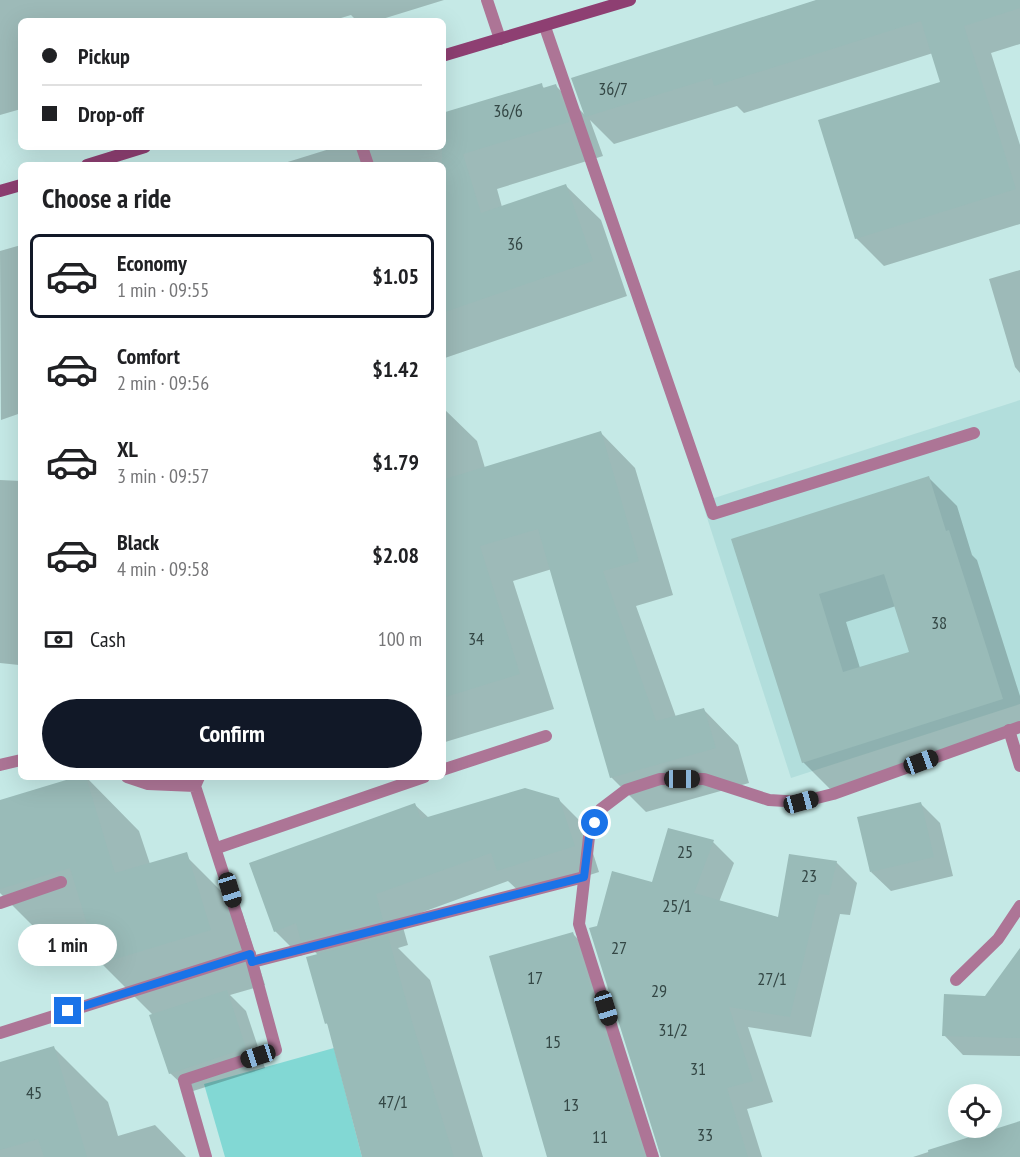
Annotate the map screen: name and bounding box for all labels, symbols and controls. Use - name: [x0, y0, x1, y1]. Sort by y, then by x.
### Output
- text: Pickup: [78, 42, 130, 70]
- house number: 36/7: [598, 77, 628, 100]
- house number: 36/6: [493, 99, 523, 122]
- text: Drop-off: [78, 100, 144, 128]
- text: Choose a ride: [42, 181, 171, 215]
- house number: 36: [507, 232, 523, 255]
- icon: car: [45, 249, 99, 303]
- text: Economy: [117, 249, 187, 277]
- text: $1.05: [372, 262, 419, 290]
- text: 1 min · 09:55: [117, 277, 209, 303]
- icon: car: [45, 342, 99, 396]
- text: Comfort: [117, 342, 180, 370]
- text: $1.42: [372, 355, 419, 383]
- text: 2 min · 09:56: [117, 370, 209, 396]
- icon: car: [45, 435, 99, 489]
- text: XL: [117, 435, 138, 463]
- text: $1.79: [372, 448, 419, 476]
- text: 3 min · 09:57: [117, 463, 209, 489]
- icon: car: [45, 528, 99, 582]
- text: Black: [117, 528, 159, 556]
- text: $2.08: [372, 541, 419, 569]
- text: 4 min · 09:58: [117, 556, 209, 582]
- house number: 38: [931, 611, 947, 634]
- icon: cash: [42, 623, 75, 656]
- text: Cash: [90, 625, 126, 653]
- text: 100 m: [378, 626, 422, 652]
- house number: 34: [468, 627, 484, 650]
- button: Confirm: [42, 699, 422, 768]
- car: [901, 747, 941, 777]
- car: [664, 770, 700, 788]
- car: [781, 789, 821, 815]
- route start: [581, 809, 608, 836]
- house number: 25: [677, 840, 693, 863]
- house number: 23: [801, 864, 817, 887]
- car: [216, 870, 244, 910]
- house number: 25/1: [662, 894, 692, 917]
- callout: 1 min: [19, 924, 118, 966]
- text: 1 min: [47, 932, 88, 958]
- house number: 27: [611, 936, 627, 959]
- house number: 17: [527, 966, 543, 989]
- house number: 27/1: [757, 967, 787, 990]
- house number: 29: [651, 979, 667, 1002]
- car: [592, 988, 620, 1028]
- route end: [54, 997, 81, 1024]
- house number: 31/2: [658, 1018, 688, 1041]
- house number: 15: [545, 1030, 561, 1053]
- car: [238, 1042, 278, 1070]
- house number: 31: [690, 1057, 706, 1080]
- house number: 45: [26, 1081, 42, 1104]
- map controls: [948, 1084, 1002, 1138]
- button: locate: [948, 1084, 1002, 1138]
- house number: 47/1: [378, 1090, 408, 1113]
- house number: 13: [563, 1093, 579, 1116]
- house number: 33: [697, 1123, 713, 1146]
- house number: 11: [592, 1125, 608, 1148]

